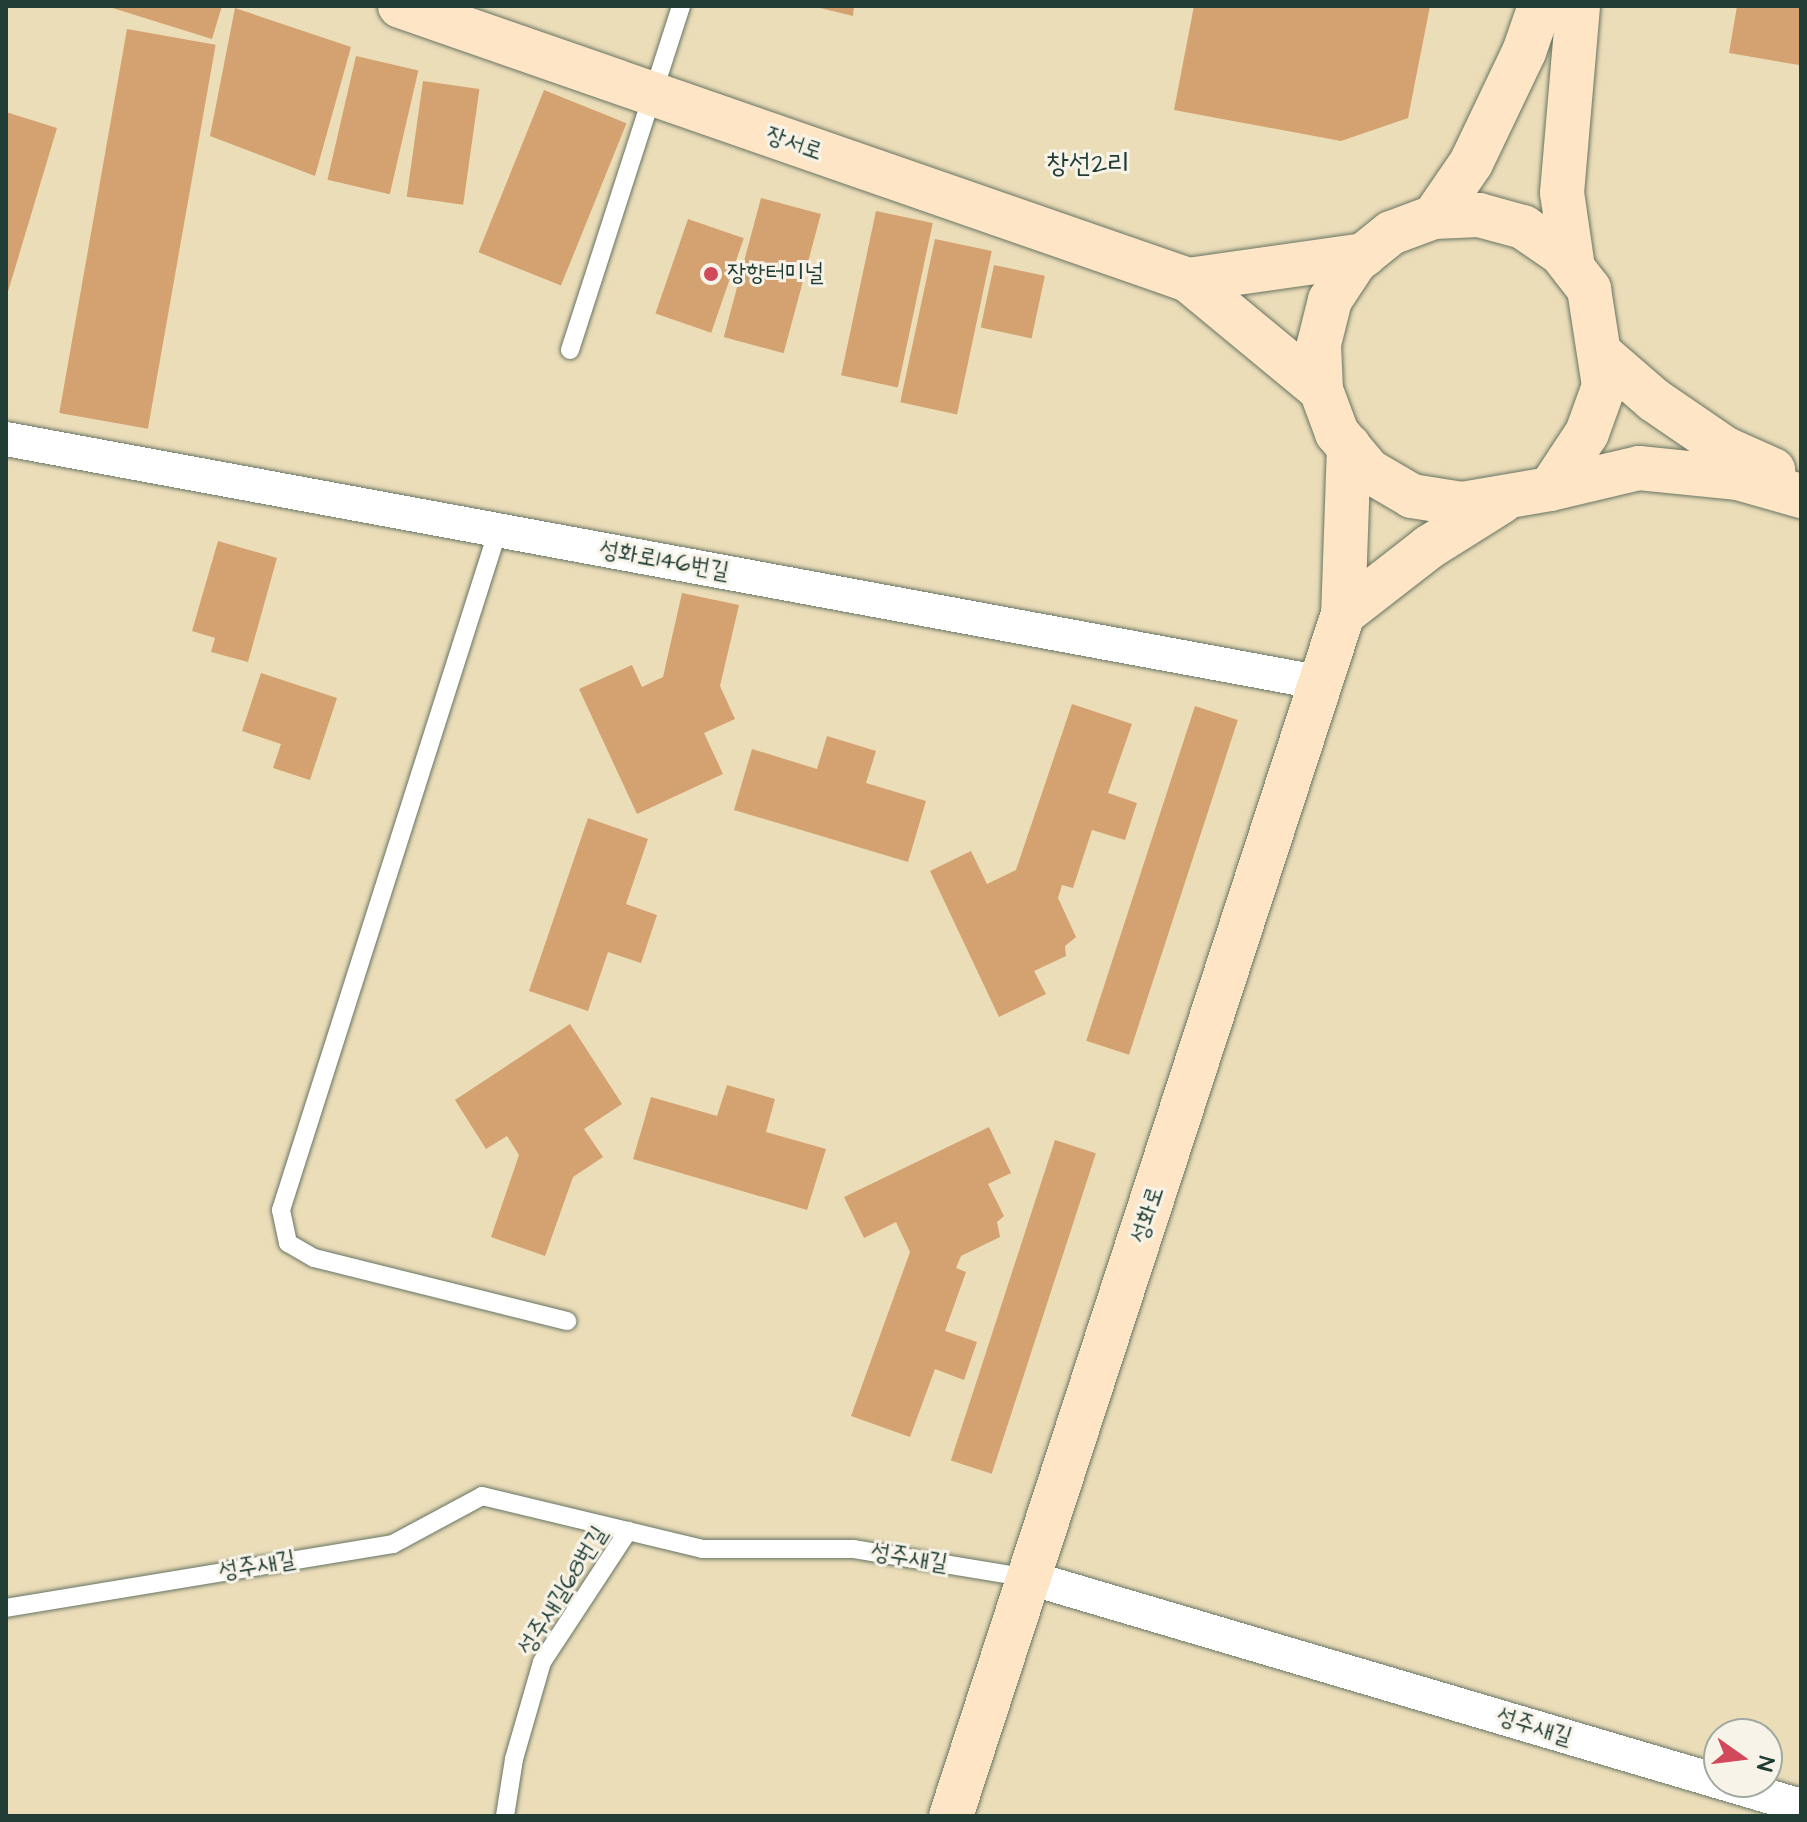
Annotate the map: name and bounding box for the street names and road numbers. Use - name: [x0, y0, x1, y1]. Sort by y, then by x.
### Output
- street label: 장서로: [762, 121, 826, 167]
- street label: 성화로146번길: [597, 535, 731, 587]
- street label: 성화로: [1125, 1183, 1171, 1247]
- street label: 성주새길68번길: [512, 1521, 614, 1661]
- street label: 성주새길: [869, 1538, 949, 1578]
- street label: 성주새길: [216, 1545, 298, 1587]
- street label: 성주새길: [1493, 1702, 1575, 1752]

